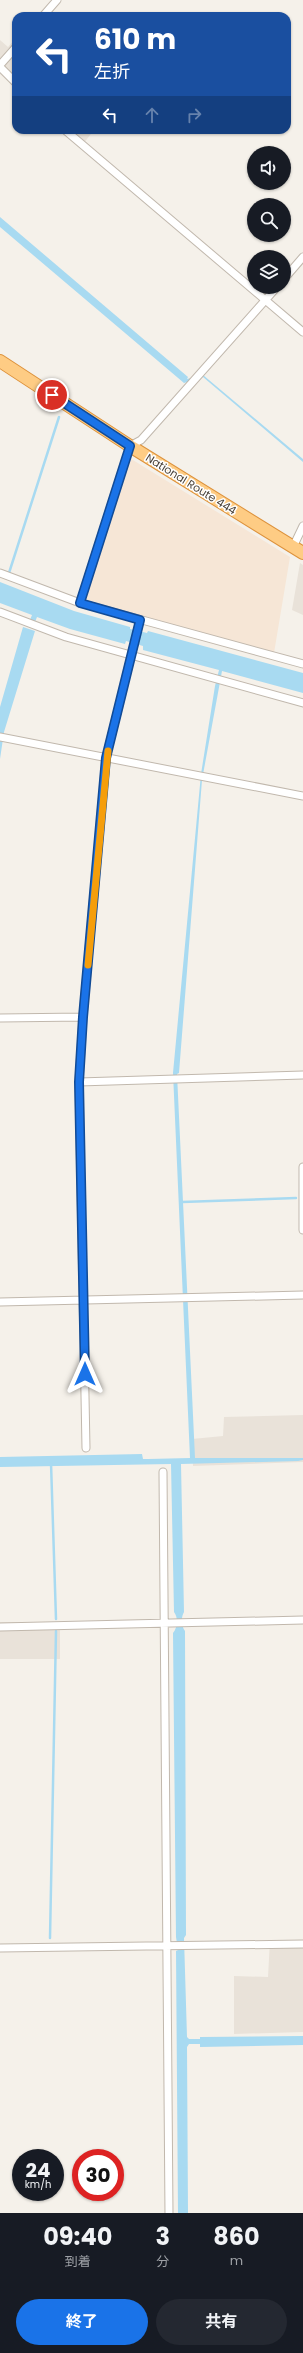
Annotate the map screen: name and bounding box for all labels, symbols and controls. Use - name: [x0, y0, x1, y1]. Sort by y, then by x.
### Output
- text: 610 m: [94, 20, 176, 59]
- icon: left: [28, 28, 80, 80]
- text: 左折: [94, 59, 130, 84]
- icon: left: [99, 104, 121, 126]
- icon: ahead: [141, 104, 163, 126]
- icon: right: [183, 104, 205, 126]
- map controls: [247, 146, 291, 294]
- button: sound: [247, 146, 291, 190]
- button: search: [247, 198, 291, 242]
- button: layers: [247, 250, 291, 294]
- pin: [35, 378, 69, 412]
- icon: arrive: [41, 384, 63, 406]
- street label: National Route 444: [143, 450, 240, 518]
- position arrow: [64, 1353, 106, 1395]
- speed limit sign: 30: [72, 2149, 124, 2201]
- text: 24: [26, 2156, 50, 2184]
- text: km/h: [25, 2177, 51, 2192]
- text: 09:40: [43, 2220, 112, 2253]
- text: 3: [156, 2220, 170, 2253]
- text: 860: [213, 2220, 260, 2253]
- text: m: [230, 2251, 243, 2270]
- text: 到着: [65, 2252, 91, 2271]
- text: 分: [156, 2252, 169, 2271]
- button: 終了: [16, 2299, 148, 2345]
- button: 共有: [156, 2299, 287, 2345]

